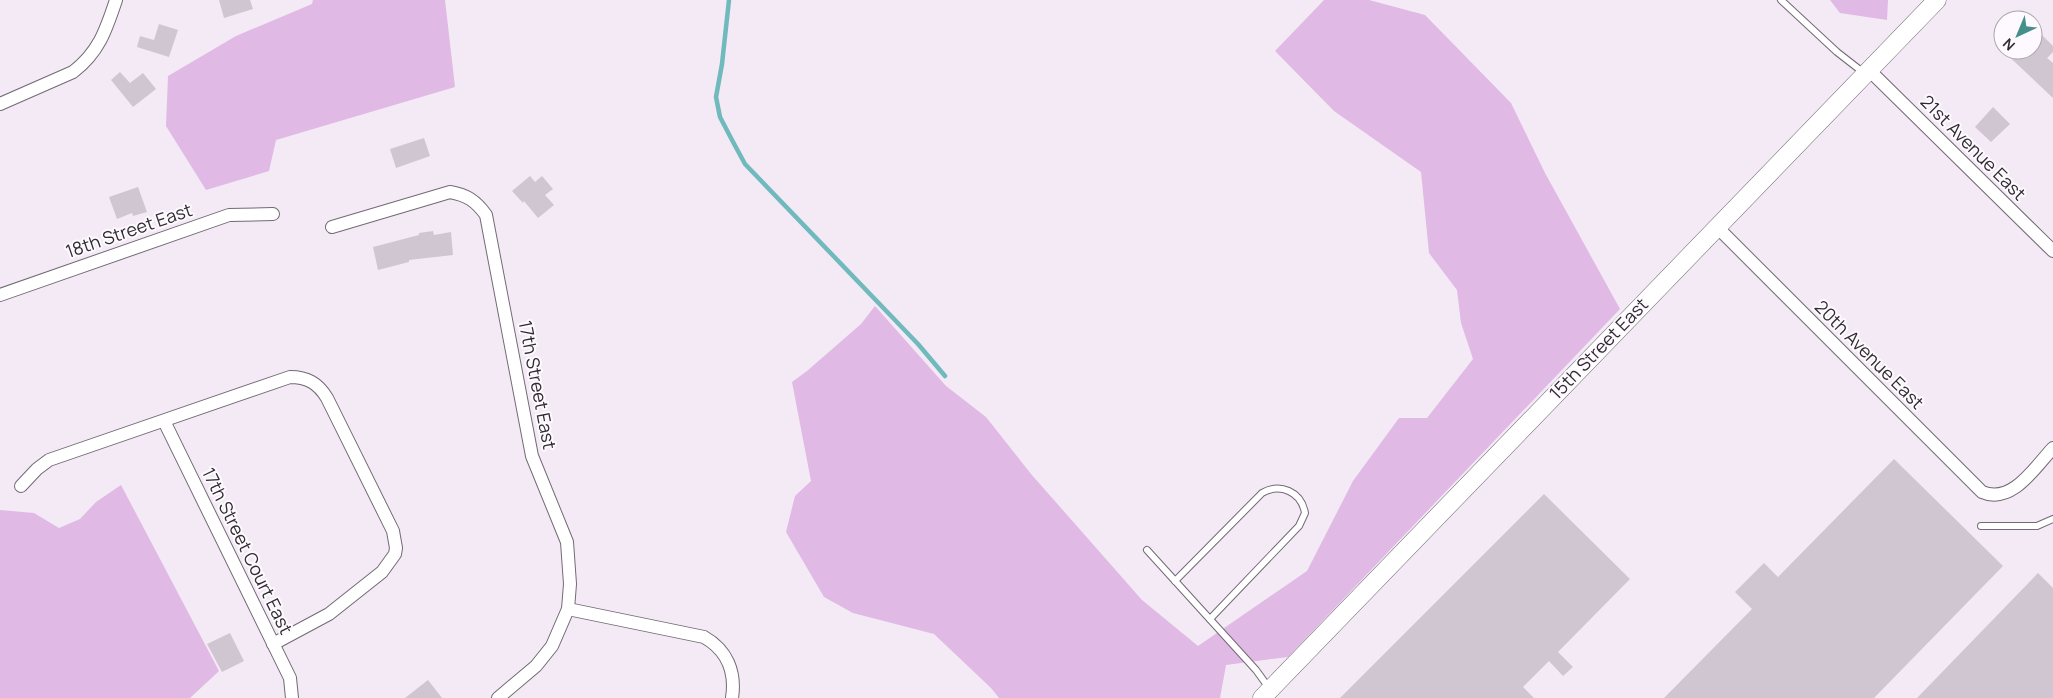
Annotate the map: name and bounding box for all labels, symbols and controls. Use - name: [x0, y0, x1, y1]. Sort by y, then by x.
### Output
- north arrow: [1993, 10, 2043, 60]
- text: N: [1998, 34, 2019, 55]
- street label: 21st Avenue East: [1916, 89, 2032, 205]
- street label: 18th Street East: [62, 197, 195, 263]
- street label: 15th Street East: [1544, 292, 1653, 404]
- street label: 20th Avenue East: [1810, 295, 1929, 414]
- street label: 17th Street East: [514, 318, 562, 451]
- street label: 17th Street Court East: [197, 463, 299, 638]

